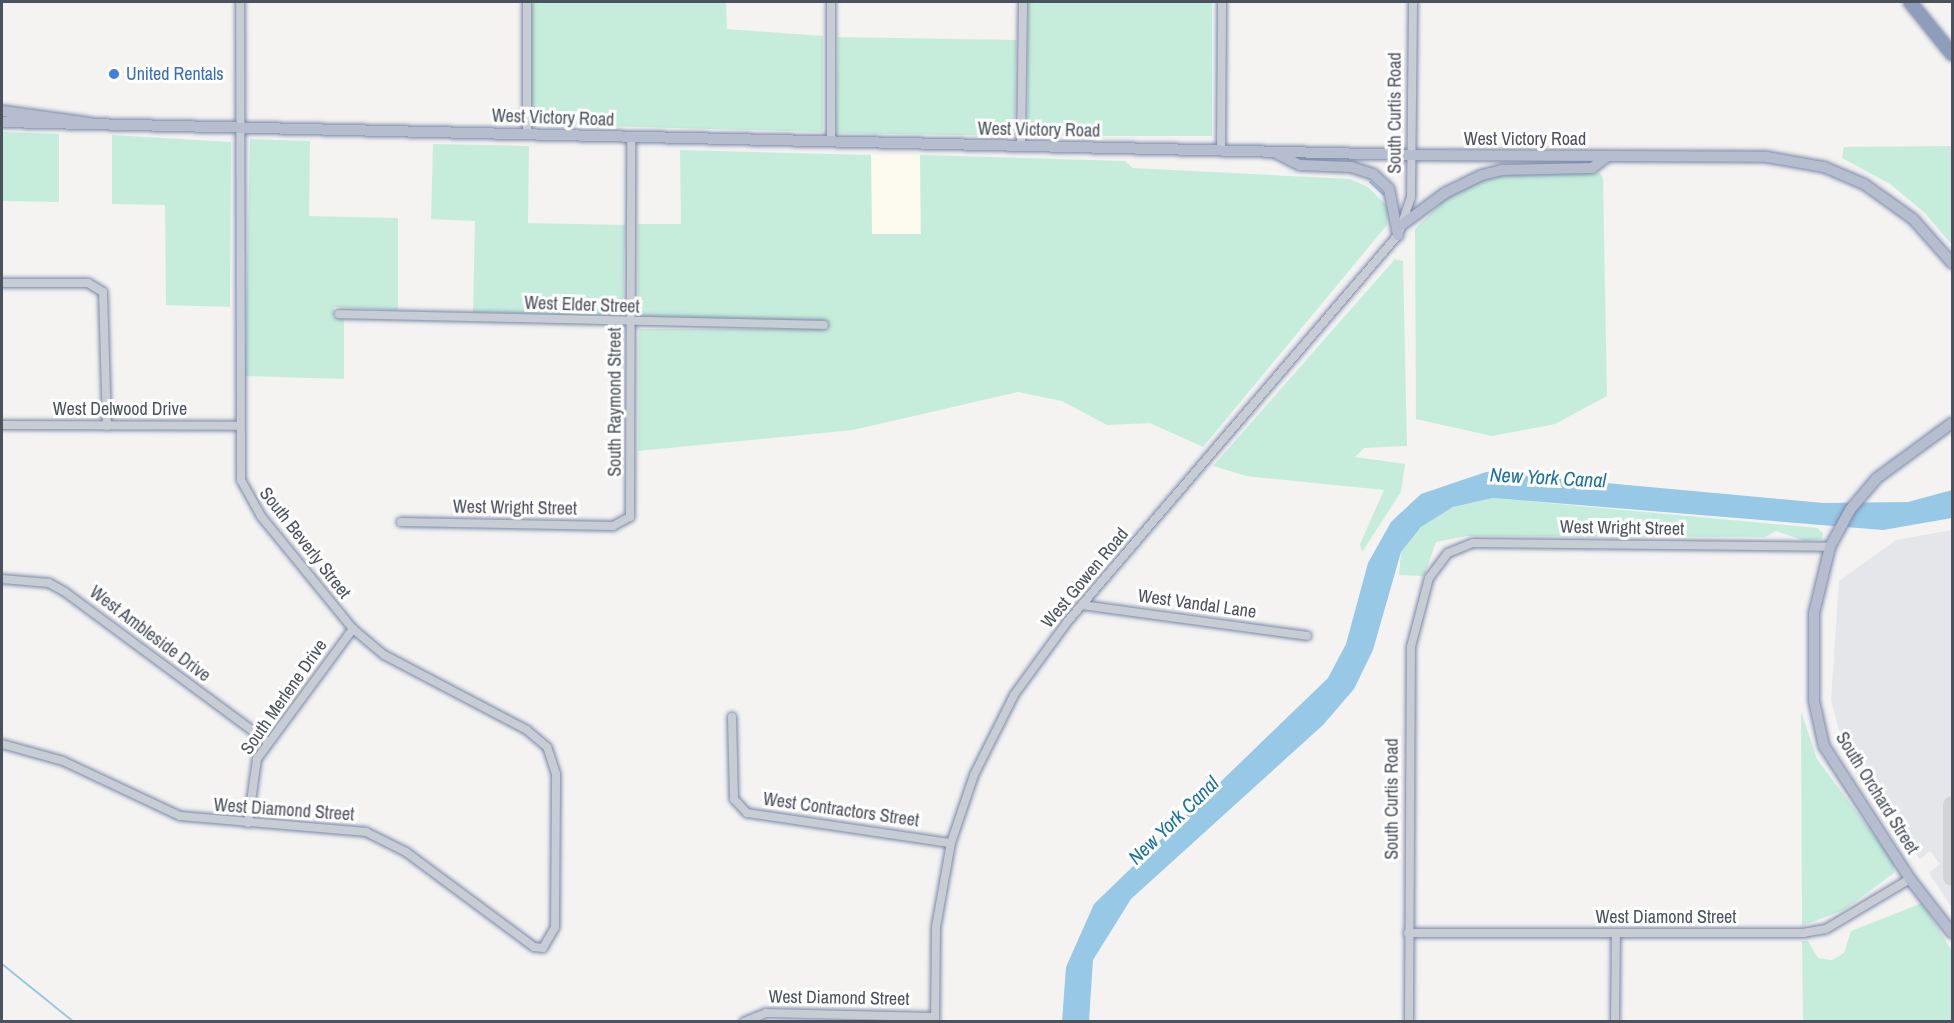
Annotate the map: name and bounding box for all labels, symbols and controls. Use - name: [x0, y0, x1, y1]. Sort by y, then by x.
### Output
- street label: South Curtis Road: [1384, 52, 1406, 174]
- place label: United Rentals: [126, 63, 224, 85]
- marker: United Rentals: [107, 67, 121, 81]
- street label: West Victory Road: [491, 105, 615, 131]
- street label: West Victory Road: [978, 118, 1100, 142]
- street label: West Victory Road: [1464, 128, 1586, 150]
- street label: West Elder Street: [524, 292, 640, 318]
- street label: South Raymond Street: [604, 327, 626, 477]
- street label: West Delwood Drive: [53, 398, 187, 420]
- water label: New York Canal: [1489, 462, 1607, 492]
- street label: South Beverly Street: [255, 483, 355, 603]
- street label: West Wright Street: [453, 496, 577, 520]
- street label: West Wright Street: [1560, 516, 1684, 540]
- street label: West Gowen Road: [1037, 524, 1133, 632]
- street label: West Ambleside Drive: [85, 581, 215, 687]
- street label: West Vandal Lane: [1136, 585, 1258, 623]
- street label: South Merlene Drive: [236, 635, 332, 759]
- street label: South Orchard Street: [1831, 728, 1923, 858]
- street label: South Curtis Road: [1381, 738, 1403, 860]
- water label: New York Canal: [1123, 771, 1223, 869]
- street label: West Contractors Street: [762, 788, 920, 832]
- street label: West Diamond Street: [213, 794, 355, 826]
- street label: West Diamond Street: [1596, 906, 1736, 928]
- street label: West Diamond Street: [768, 986, 910, 1010]

